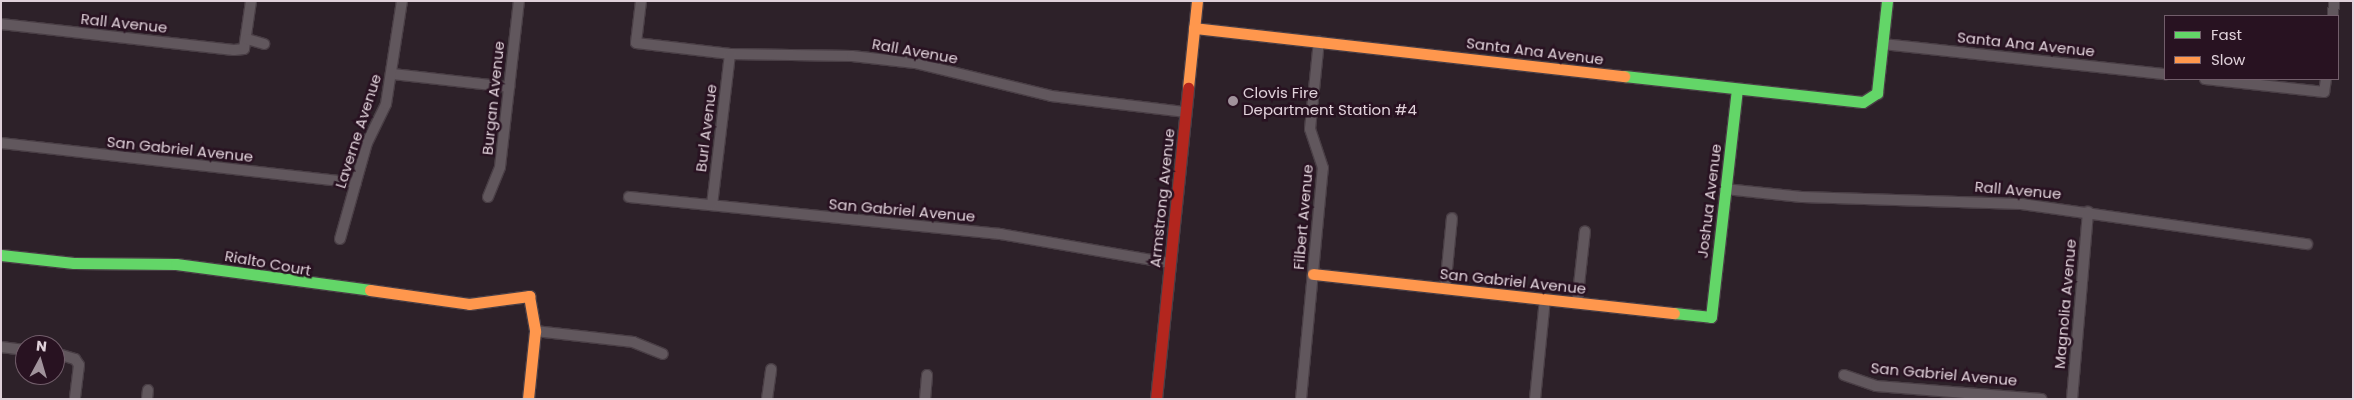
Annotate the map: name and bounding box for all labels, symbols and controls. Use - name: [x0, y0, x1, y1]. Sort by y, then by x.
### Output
- street label: Rall Avenue: [80, 10, 168, 36]
- legend: [2164, 15, 2339, 80]
- text: Fast: [2211, 24, 2242, 45]
- street label: Santa Ana Avenue: [1956, 28, 2096, 60]
- street label: Santa Ana Avenue: [1465, 34, 1605, 68]
- street label: Rall Avenue: [871, 35, 959, 67]
- street label: Burgan Avenue: [478, 40, 508, 156]
- text: Slow: [2211, 49, 2245, 70]
- street label: Laverne Avenue: [331, 72, 385, 190]
- street label: Burl Avenue: [692, 83, 720, 173]
- place label: Clovis Fire Department Station #4: [1243, 83, 1417, 118]
- marker: Clovis Fire Department Station #4: [1227, 95, 1239, 107]
- street label: Armstrong Avenue: [1146, 128, 1178, 268]
- street label: San Gabriel Avenue: [106, 132, 254, 166]
- street label: Joshua Avenue: [1693, 143, 1725, 259]
- street label: Filbert Avenue: [1289, 164, 1317, 270]
- street label: Rall Avenue: [1974, 177, 2062, 203]
- street label: San Gabriel Avenue: [828, 195, 976, 225]
- street label: Magnolia Avenue: [2050, 238, 2080, 370]
- street label: Rialto Court: [223, 247, 313, 279]
- street label: San Gabriel Avenue: [1439, 264, 1587, 298]
- north arrow: [15, 335, 65, 385]
- text: N: [35, 336, 48, 357]
- street label: San Gabriel Avenue: [1870, 359, 2018, 389]

